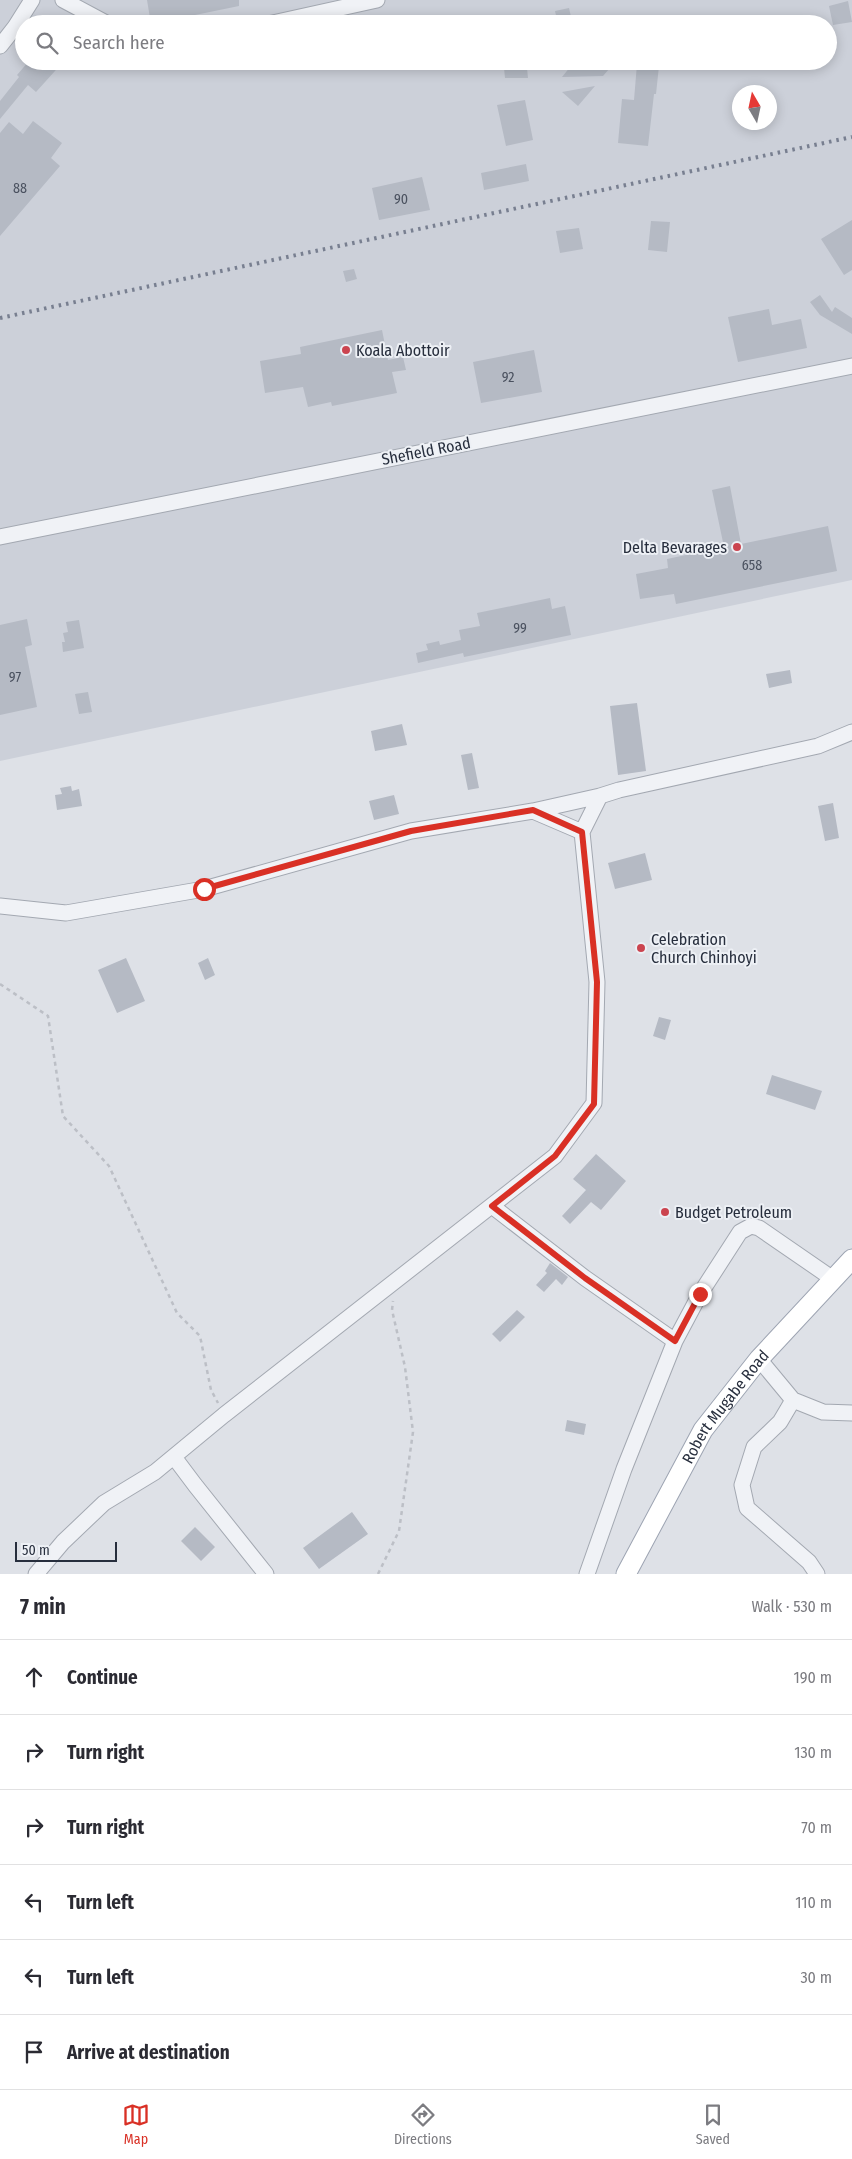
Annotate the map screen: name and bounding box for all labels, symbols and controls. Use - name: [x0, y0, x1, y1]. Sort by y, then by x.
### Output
- search box: [15, 15, 837, 70]
- icon: search: [33, 29, 61, 57]
- text: Search here: [73, 31, 165, 54]
- north arrow: [732, 85, 777, 130]
- house number: 88: [13, 180, 27, 197]
- house number: 90: [394, 191, 408, 208]
- place label: Koala Abottoir: [356, 341, 450, 360]
- marker: Koala Abottoir: [340, 344, 352, 356]
- house number: 92: [502, 369, 514, 386]
- street label: Shefield Road: [380, 433, 472, 469]
- place label: Delta Bevarages: [623, 538, 727, 557]
- marker: Delta Bevarages: [731, 541, 743, 553]
- house number: 658: [742, 557, 762, 574]
- house number: 99: [513, 620, 527, 637]
- house number: 97: [9, 669, 21, 686]
- route start: [193, 878, 216, 901]
- place label: Celebration Church Chinhoyi: [651, 930, 757, 967]
- marker: Celebration Church Chinhoyi: [635, 942, 647, 954]
- place label: Budget Petroleum: [675, 1203, 792, 1222]
- marker: Budget Petroleum: [659, 1206, 671, 1218]
- route end: [689, 1283, 712, 1306]
- street label: Robert Mugabe Road: [677, 1346, 772, 1467]
- scale bar: [15, 1539, 118, 1562]
- text: 50 m: [22, 1542, 50, 1559]
- text: 7 min: [20, 1594, 66, 1620]
- text: Walk · 530 m: [751, 1597, 832, 1616]
- icon: ahead: [20, 1663, 48, 1691]
- text: Continue: [67, 1666, 138, 1689]
- text: 190 m: [794, 1668, 832, 1687]
- icon: right: [20, 1738, 48, 1766]
- text: Turn right: [67, 1741, 144, 1764]
- text: 130 m: [794, 1743, 832, 1762]
- icon: right: [20, 1813, 48, 1841]
- text: Turn right: [67, 1816, 144, 1839]
- text: 70 m: [801, 1818, 832, 1837]
- icon: left: [20, 1888, 48, 1916]
- text: Turn left: [67, 1891, 134, 1914]
- text: 110 m: [795, 1893, 832, 1912]
- icon: left: [20, 1963, 48, 1991]
- text: Turn left: [67, 1966, 134, 1989]
- text: 30 m: [800, 1968, 832, 1987]
- icon: arrive: [20, 2038, 48, 2066]
- text: Arrive at destination: [67, 2041, 230, 2064]
- tab: Map: [122, 2101, 150, 2148]
- tab: Directions: [394, 2101, 452, 2148]
- tab: Saved: [696, 2101, 730, 2148]

